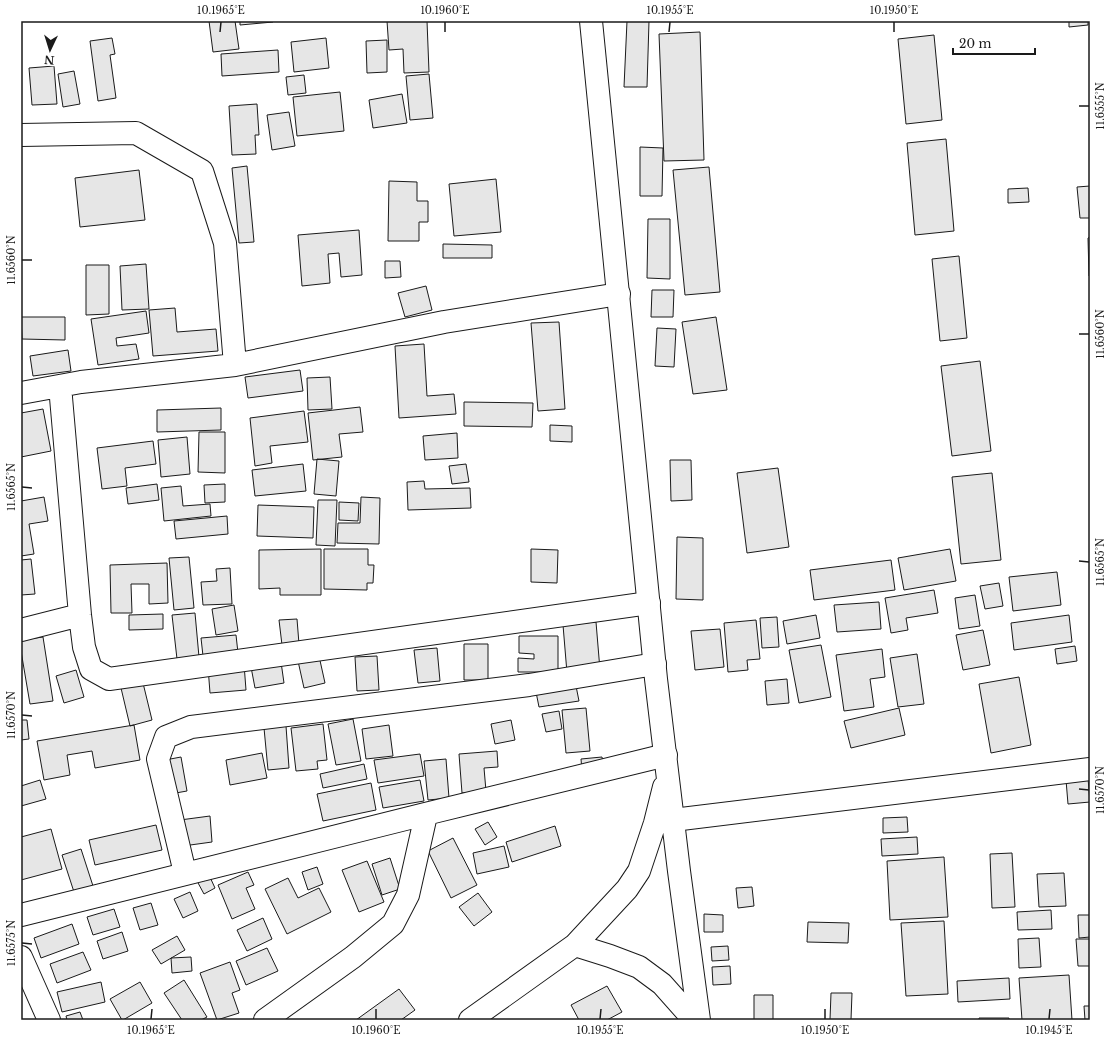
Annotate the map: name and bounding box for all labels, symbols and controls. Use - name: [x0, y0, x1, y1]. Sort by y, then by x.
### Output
- text: 10.1965°E: [197, 4, 245, 17]
- text: 10.1960°E: [420, 4, 470, 17]
- text: 10.1955°E: [646, 4, 694, 17]
- text: 10.1950°E: [870, 4, 918, 17]
- north arrow: [30, 30, 70, 70]
- scale bar: [953, 30, 1035, 56]
- text: 20 m: [959, 36, 991, 51]
- text: N: [43, 53, 55, 67]
- text: 11.6555°N: [1094, 82, 1107, 130]
- text: 11.6560°N: [5, 235, 18, 285]
- text: 11.6560°N: [1094, 309, 1107, 359]
- text: 11.6565°N: [5, 463, 18, 511]
- text: 11.6565°N: [1094, 538, 1107, 586]
- text: 11.6570°N: [5, 691, 18, 739]
- text: 11.6570°N: [1094, 766, 1107, 814]
- text: 11.6575°N: [5, 920, 18, 966]
- text: 10.1965°E: [127, 1024, 175, 1037]
- text: 10.1960°E: [351, 1024, 401, 1037]
- text: 10.1955°E: [576, 1024, 624, 1037]
- text: 10.1950°E: [801, 1024, 849, 1037]
- text: 10.1945°E: [1025, 1024, 1073, 1037]

